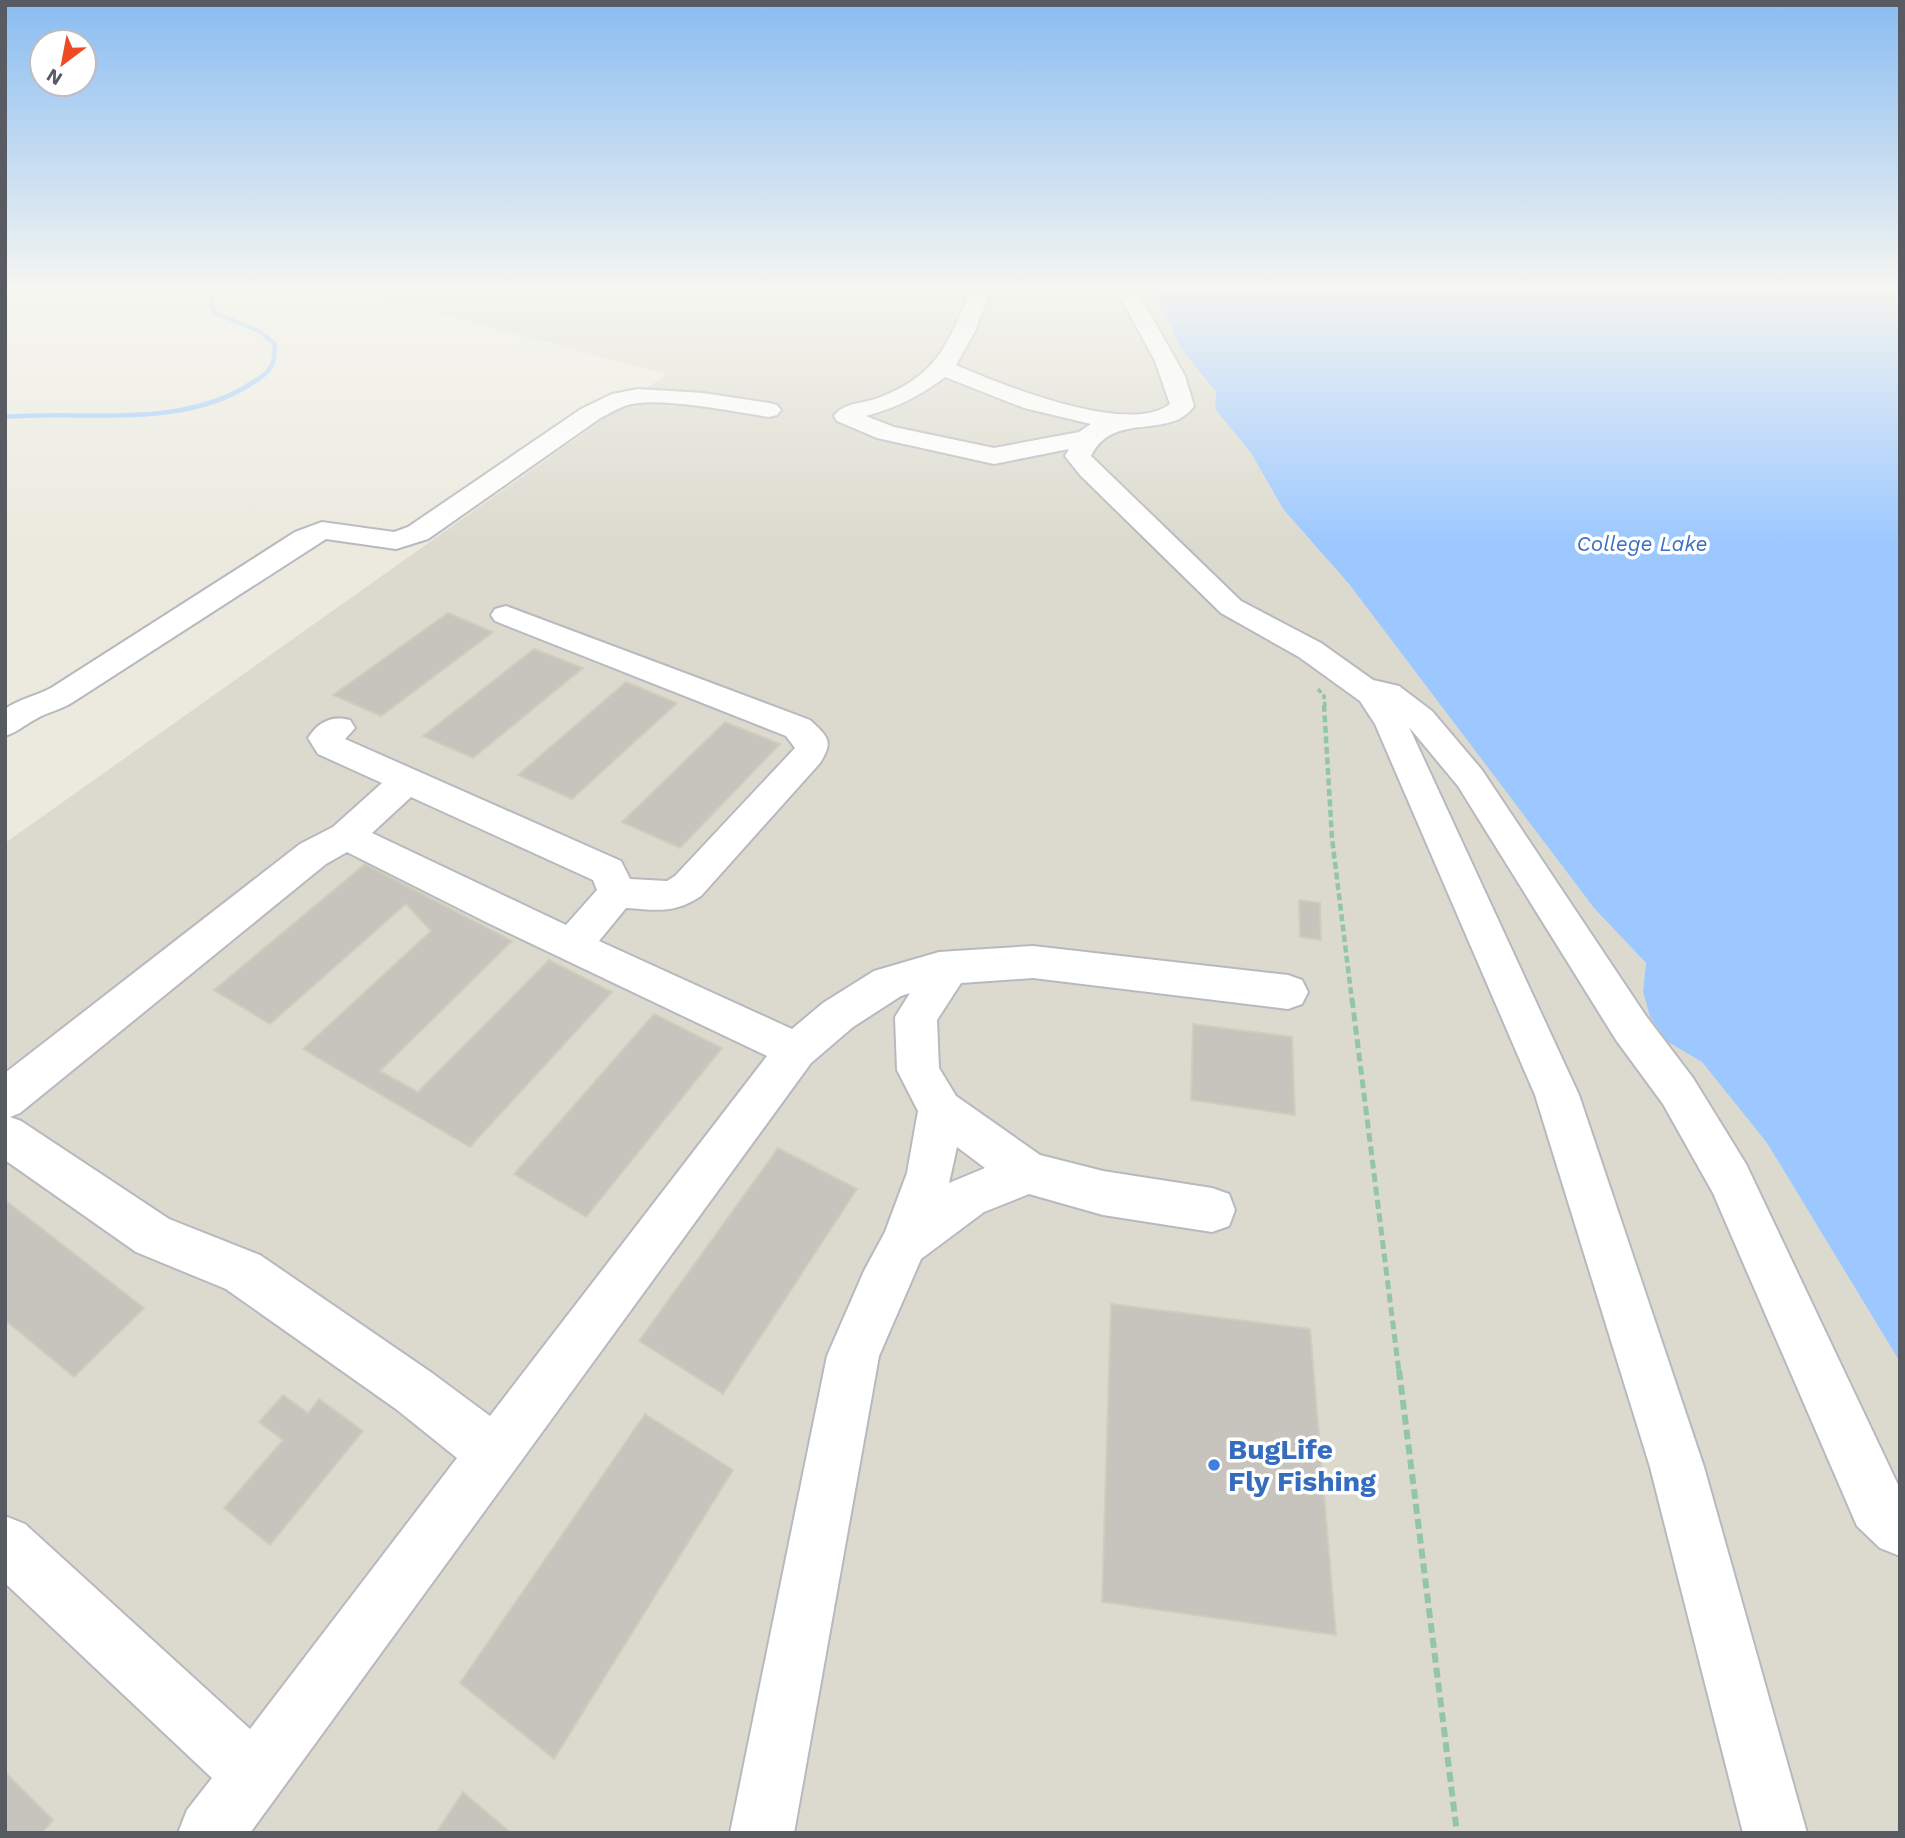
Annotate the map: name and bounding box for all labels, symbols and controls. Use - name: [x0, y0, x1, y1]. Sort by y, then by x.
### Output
- north arrow: [28, 28, 98, 98]
- text: N: [42, 64, 66, 90]
- water label: College Lake: [1577, 531, 1707, 556]
- place label: BugLife Fly Fishing: [1228, 1433, 1376, 1498]
- marker: BugLife Fly Fishing: [1206, 1457, 1222, 1473]

